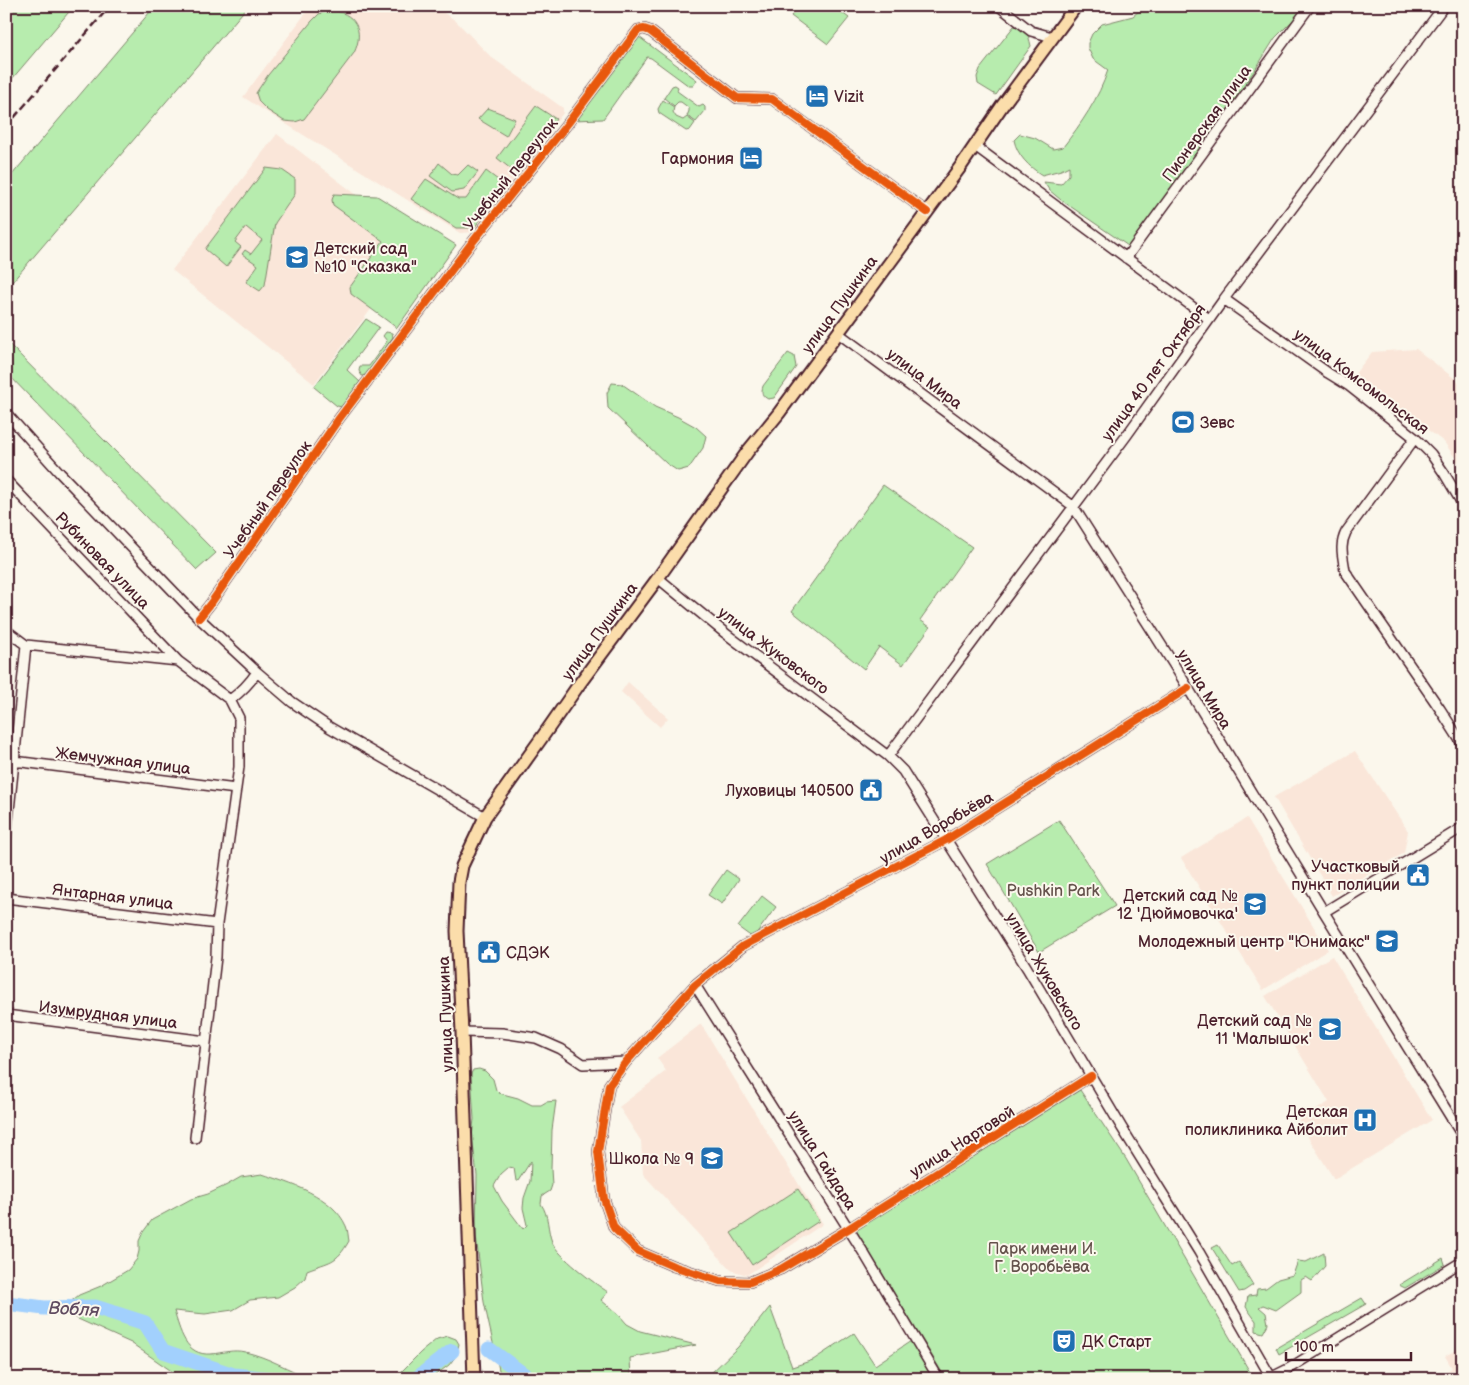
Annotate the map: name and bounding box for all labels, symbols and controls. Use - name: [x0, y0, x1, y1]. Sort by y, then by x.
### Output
- street label: Пионерская улица: [1159, 62, 1256, 186]
- hotel icon: Vizit: [804, 83, 830, 109]
- place label: Vizit: [834, 88, 864, 107]
- street label: Учебный переулок: [460, 114, 563, 235]
- hotel icon: Гармония: [738, 145, 764, 171]
- place label: Гармония: [661, 150, 734, 169]
- place label: Детский сад №10 "Сказка": [314, 240, 417, 277]
- school or university icon: Детский сад №10 "Сказка": [284, 244, 310, 270]
- street label: улица Пушкина: [798, 252, 882, 357]
- street label: улица 40 лет Октября: [1098, 301, 1210, 445]
- street label: улица Комсомольская: [1290, 325, 1432, 439]
- street label: улица Мира: [883, 345, 966, 414]
- sports icon: Зевс: [1170, 409, 1196, 435]
- place label: Зевс: [1200, 414, 1235, 433]
- street label: Учебный переулок: [220, 437, 316, 563]
- street label: Рубиновая улица: [51, 508, 154, 614]
- street label: улица Пушкина: [558, 579, 642, 684]
- street label: улица Жуковского: [714, 603, 832, 699]
- street label: улица Мира: [1173, 647, 1235, 733]
- street label: Жемчужная улица: [54, 744, 192, 779]
- public building icon: Луховицы 140500: [858, 777, 884, 803]
- place label: Луховицы 140500: [724, 782, 854, 801]
- street label: улица Воробьёва: [877, 788, 997, 868]
- place label: Участковый пункт полиции: [1291, 858, 1400, 895]
- public building icon: Участковый пункт полиции: [1405, 862, 1431, 888]
- street label: Янтарная улица: [51, 881, 175, 914]
- park label: Pushkin Park: [1007, 882, 1100, 901]
- place label: Детский сад № 12 'Дюймовочка': [1117, 887, 1238, 924]
- school or university icon: Детский сад № 12 'Дюймовочка': [1242, 891, 1268, 917]
- street label: улица Жуковского: [1001, 910, 1086, 1034]
- school or university icon: Молодежный центр "Юнимакс": [1374, 928, 1400, 954]
- place label: Молодежный центр "Юнимакс": [1138, 933, 1370, 952]
- public building icon: СДЭК: [476, 939, 502, 965]
- place label: СДЭК: [506, 944, 550, 963]
- street label: улица Пушкина: [435, 955, 458, 1072]
- street label: Изумрудная улица: [37, 998, 179, 1033]
- place label: Детский сад № 11 'Малышок': [1197, 1012, 1312, 1049]
- school or university icon: Детский сад № 11 'Малышок': [1317, 1016, 1343, 1042]
- street label: улица Нартовой: [907, 1102, 1019, 1182]
- place label: Детская поликлиника Айболит: [1185, 1103, 1349, 1140]
- hospital icon: Детская поликлиника Айболит: [1352, 1107, 1378, 1133]
- street label: улица Гайдара: [784, 1108, 860, 1214]
- school or university icon: Школа № 9: [699, 1145, 725, 1171]
- place label: Школа № 9: [608, 1150, 694, 1169]
- park label: Парк имени И. Г. Воробьёва: [988, 1240, 1096, 1277]
- water label: Вобля: [48, 1298, 100, 1321]
- theatre icon: ДК Старт: [1051, 1328, 1077, 1354]
- scale bar: [1286, 1330, 1412, 1362]
- place label: ДК Старт: [1082, 1333, 1152, 1352]
- text: 100 m: [1294, 1338, 1334, 1357]

